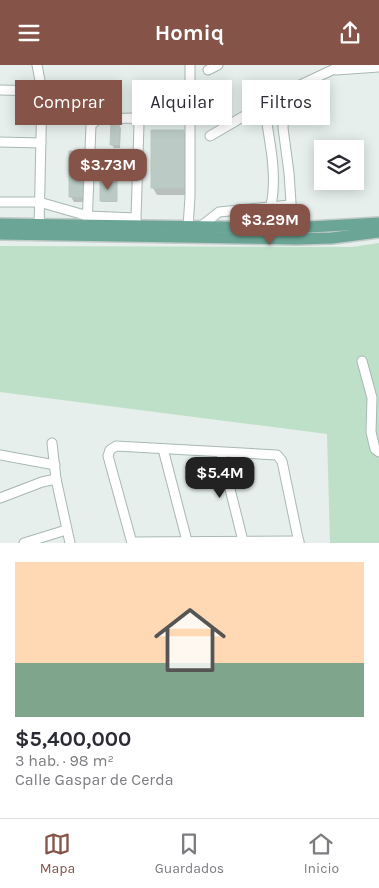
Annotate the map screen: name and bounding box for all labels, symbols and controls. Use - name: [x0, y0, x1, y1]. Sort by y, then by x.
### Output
- icon: menu: [15, 19, 43, 47]
- icon: share: [336, 19, 364, 47]
- text: Homiq: [155, 20, 224, 46]
- chip: Comprar: [15, 80, 122, 125]
- chip: Alquilar: [132, 80, 232, 125]
- chip: Filtros: [242, 80, 330, 125]
- map controls: [314, 140, 364, 190]
- button: layers: [314, 140, 364, 190]
- pin: $3.73M: [67, 149, 149, 191]
- text: $3.73M: [80, 155, 136, 174]
- pin: $3.29M: [229, 203, 311, 246]
- text: $3.29M: [241, 210, 299, 229]
- pin: $5.4M: [185, 457, 255, 499]
- text: $5.4M: [196, 463, 244, 482]
- icon: home: [145, 595, 235, 685]
- text: $5,400,000: [15, 727, 131, 751]
- text: 3 hab. · 98 m²: [15, 751, 114, 770]
- text: Calle Gaspar de Cerda: [15, 770, 173, 789]
- tab: Mapa: [40, 830, 75, 877]
- tab: Guardados: [155, 830, 224, 877]
- tab: Inicio: [304, 830, 339, 877]

